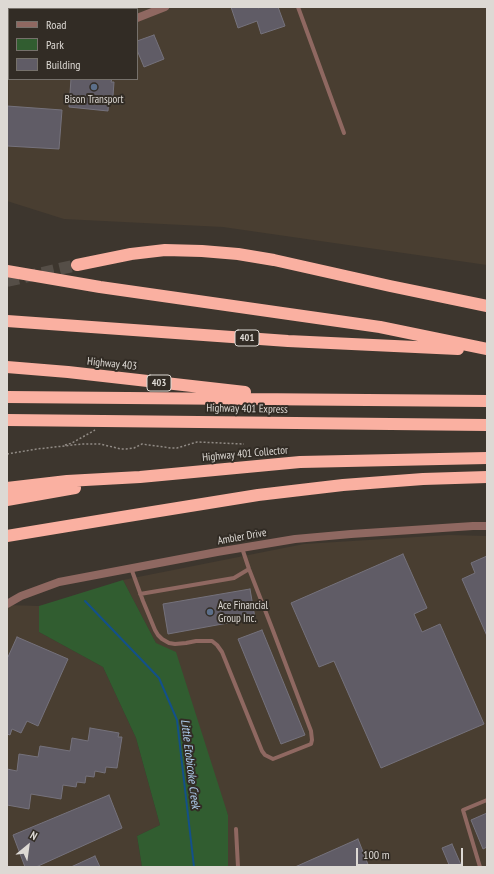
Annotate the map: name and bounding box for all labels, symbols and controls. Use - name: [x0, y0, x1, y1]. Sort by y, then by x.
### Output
- legend: [8, 8, 138, 80]
- text: Road: [46, 17, 66, 32]
- text: Park: [46, 37, 64, 52]
- text: Building: [46, 57, 81, 72]
- marker: Bison Transport: [89, 82, 99, 92]
- place label: Bison Transport: [65, 93, 123, 107]
- road number: 401: [235, 330, 259, 346]
- street label: Highway 403: [86, 355, 138, 373]
- road number: 403: [147, 375, 171, 391]
- street label: Highway 401 Express: [206, 402, 288, 416]
- street label: Highway 401 Collector: [202, 444, 288, 464]
- street label: Ambler Drive: [216, 526, 268, 548]
- place label: Ace Financial Group Inc.: [218, 599, 268, 625]
- marker: Ace Financial Group Inc.: [205, 607, 215, 617]
- water label: Little Etobicoke Creek: [177, 718, 203, 810]
- north arrow: [8, 826, 48, 866]
- text: N: [28, 828, 40, 843]
- scale bar: [358, 840, 465, 866]
- text: 100 m: [363, 847, 390, 862]

